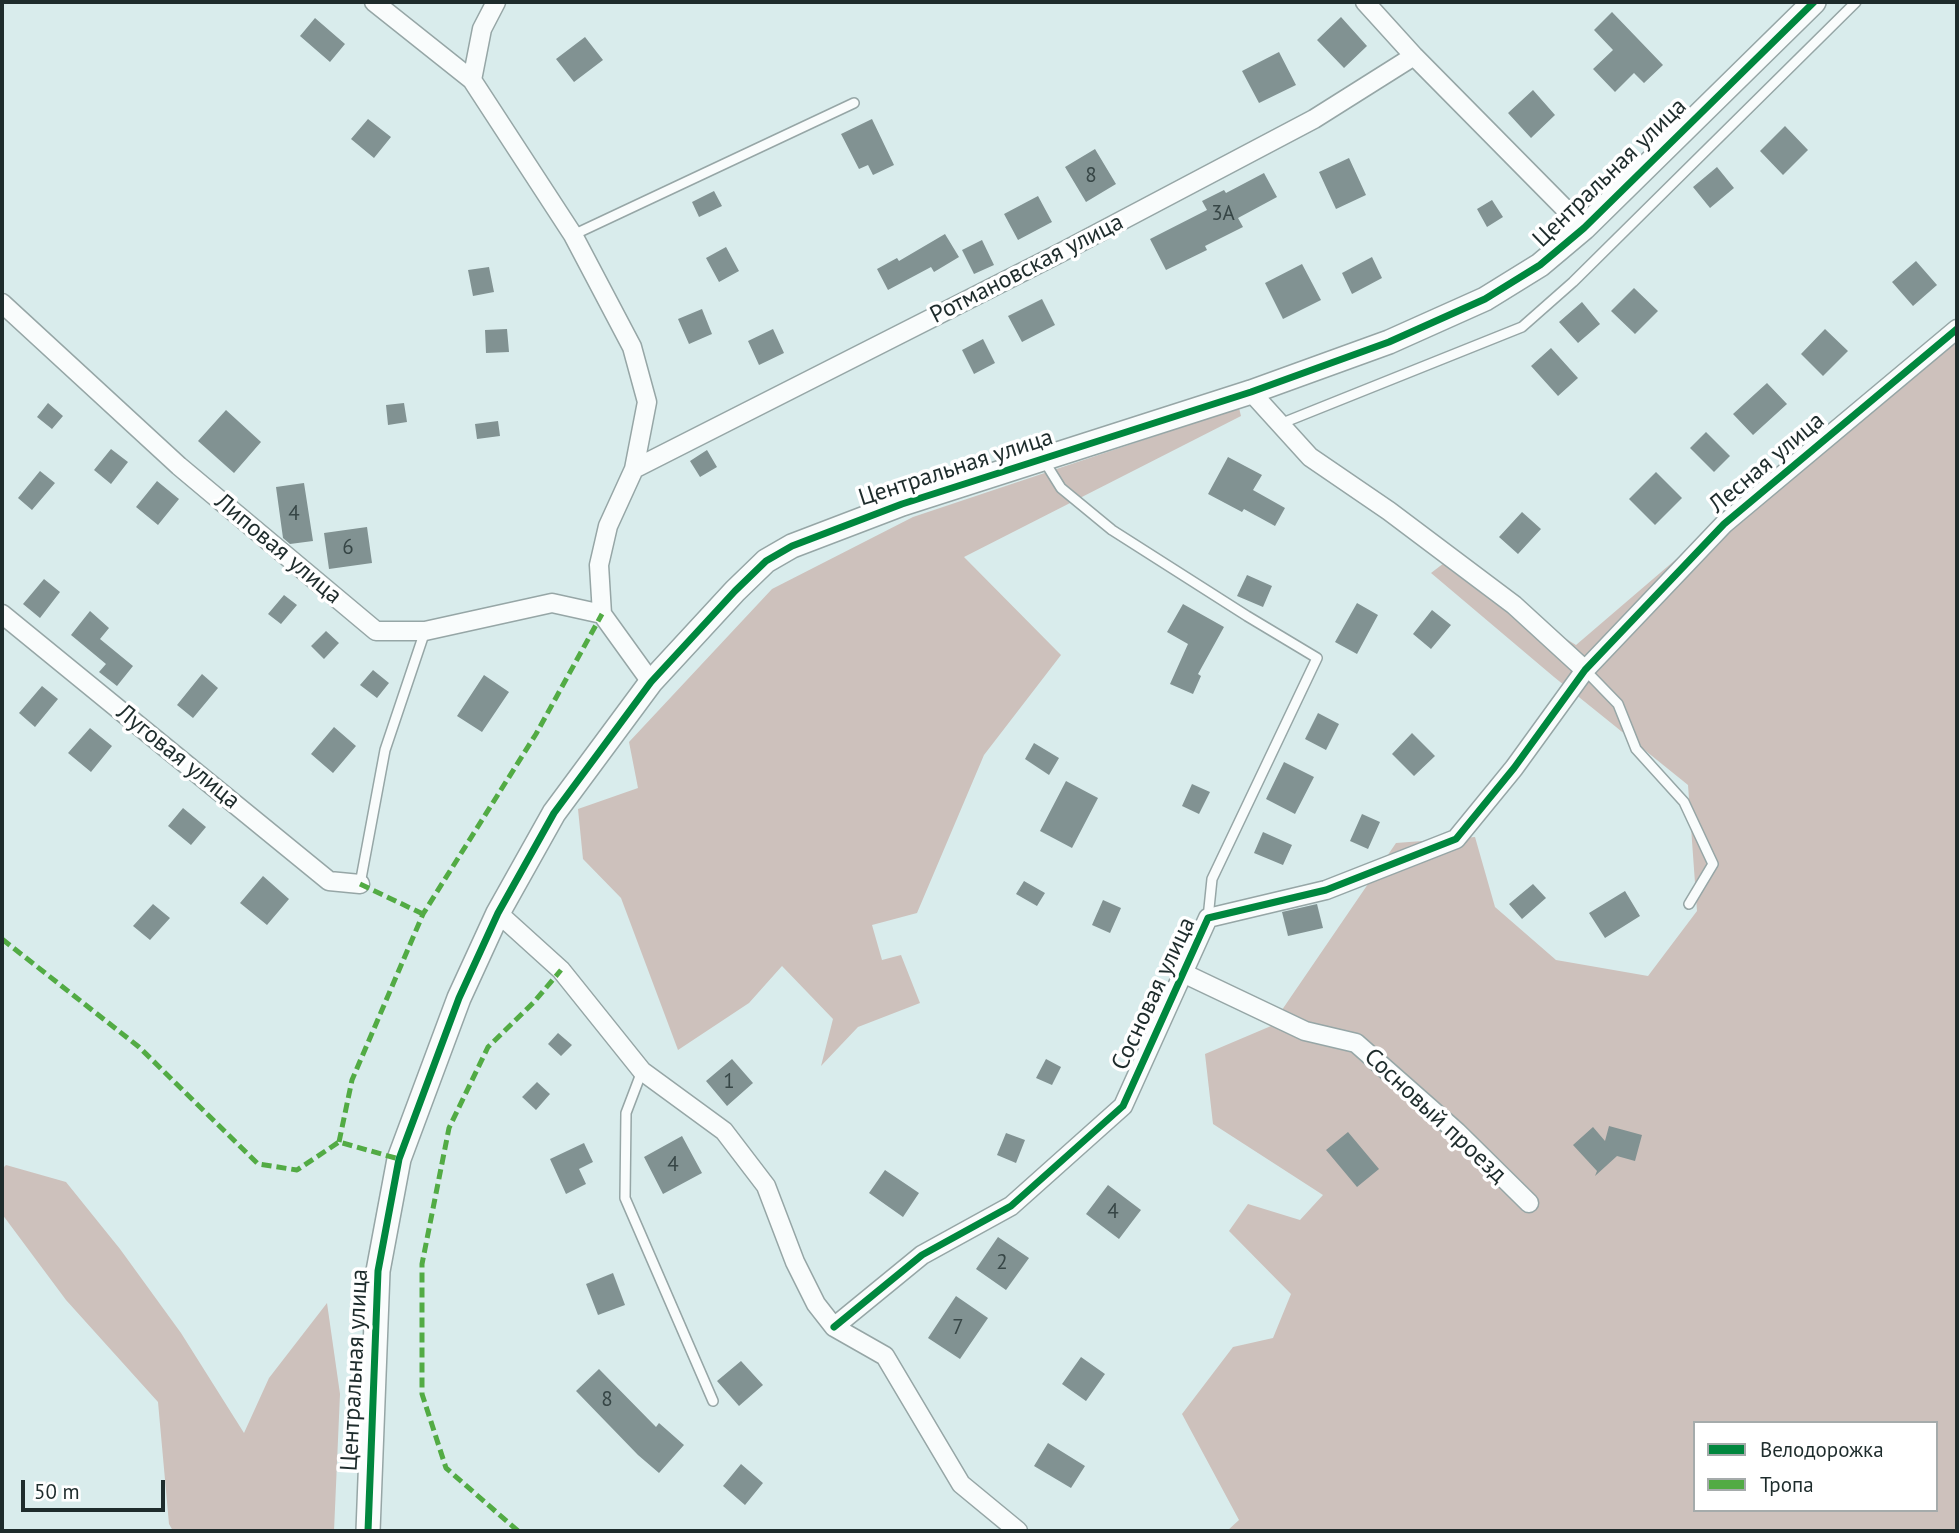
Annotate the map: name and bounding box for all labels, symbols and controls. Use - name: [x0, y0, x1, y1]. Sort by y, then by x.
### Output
- street label: Центральная улица: [1527, 92, 1693, 254]
- house number: 8: [1085, 163, 1097, 189]
- house number: 3А: [1211, 201, 1235, 227]
- street label: Ротмановская улица: [926, 208, 1128, 330]
- street label: Лесная улица: [1704, 406, 1830, 520]
- street label: Центральная улица: [855, 423, 1057, 513]
- street label: Липовая улица: [209, 488, 347, 610]
- house number: 4: [288, 501, 300, 527]
- house number: 6: [342, 535, 354, 561]
- street label: Луговая улица: [111, 699, 245, 815]
- street label: Сосновая улица: [1106, 913, 1202, 1075]
- street label: Сосновый проезд: [1358, 1043, 1512, 1189]
- house number: 1: [723, 1069, 735, 1095]
- house number: 4: [667, 1152, 679, 1178]
- house number: 4: [1107, 1199, 1119, 1225]
- house number: 2: [996, 1250, 1008, 1276]
- street label: Центральная улица: [335, 1268, 375, 1472]
- house number: 7: [952, 1315, 964, 1341]
- house number: 8: [601, 1387, 613, 1413]
- legend: [1693, 1421, 1938, 1512]
- text: Велодорожка: [1760, 1436, 1884, 1463]
- scale bar: [24, 1466, 168, 1510]
- text: Тропа: [1760, 1471, 1814, 1498]
- text: 50 m: [34, 1478, 80, 1505]

